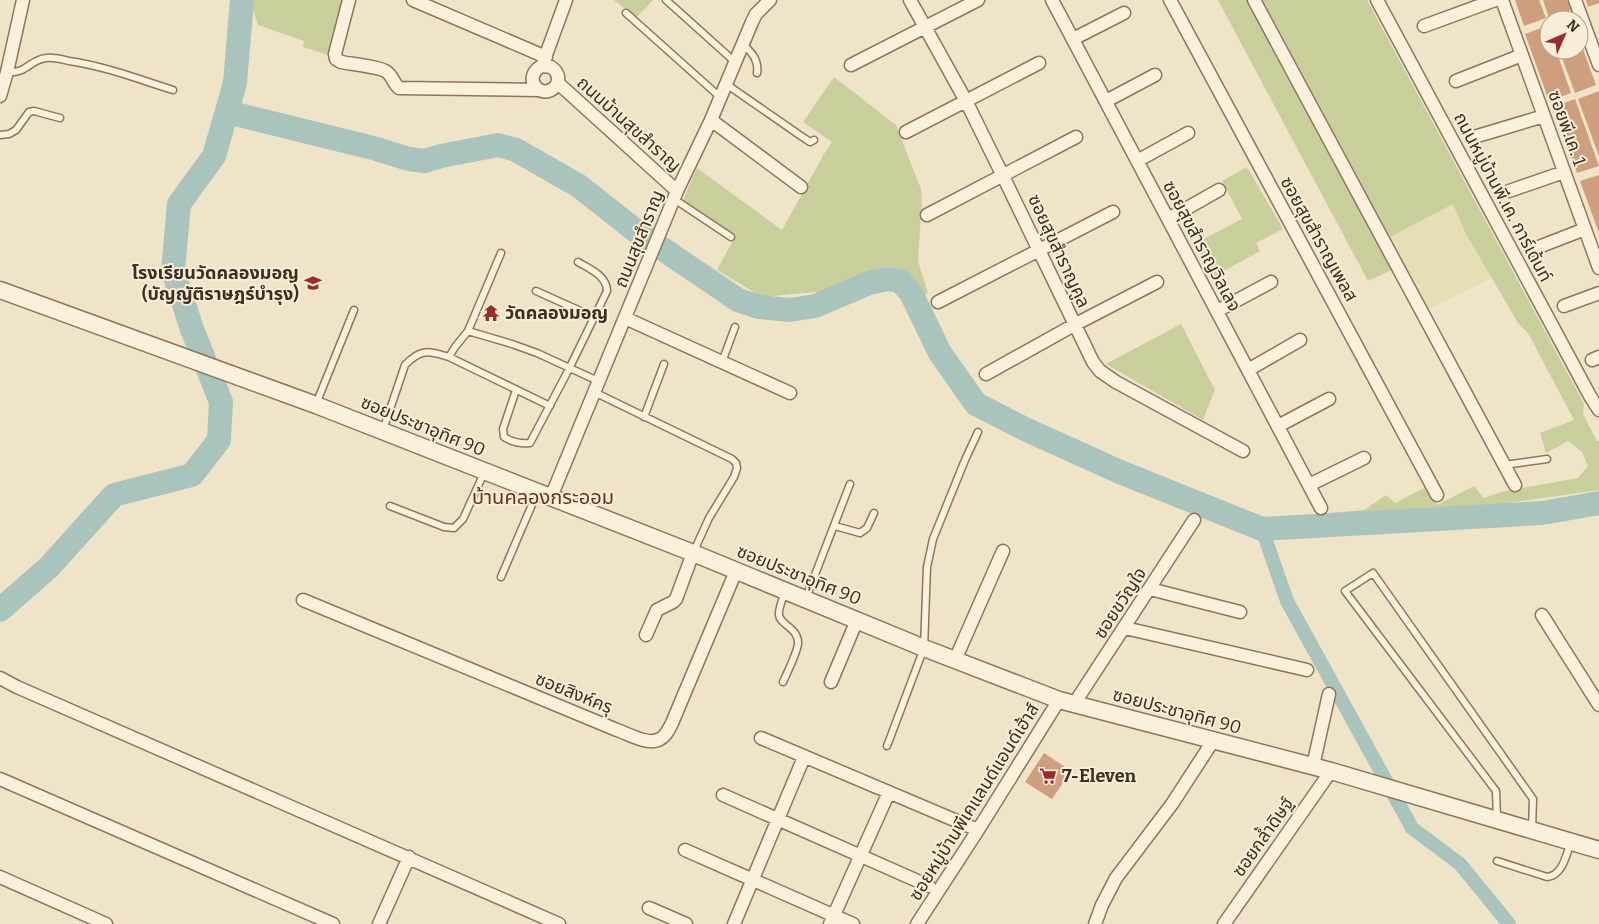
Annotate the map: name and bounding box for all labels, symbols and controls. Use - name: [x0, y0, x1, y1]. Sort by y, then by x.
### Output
- north arrow: [1539, 10, 1589, 60]
- text: N: [1563, 16, 1583, 36]
- street label: ถนนบ้านสุขสำราญ: [572, 72, 686, 176]
- street label: ซอยพี.เค. 1: [1543, 87, 1591, 169]
- street label: ถนนหมู่บ้านพี.เค. การ์เด้นท์: [1448, 109, 1557, 286]
- street label: ซอยสุขสำราญเพลส: [1276, 173, 1362, 305]
- street label: ซอยสุขสำราญวิลเลจ: [1158, 177, 1246, 315]
- street label: ถนนสุขสำราญ: [609, 187, 669, 291]
- street label: ซอยสุขสำราญคูล: [1022, 191, 1095, 312]
- place label: โรงเรียนวัดคลองมอญ (บัญญัติราษฎร์บำรุง): [132, 262, 299, 305]
- school or university icon: โรงเรียนวัดคลองมอญ (บัญญัติราษฎร์บำรุง): [303, 273, 323, 293]
- place label: วัดคลองมอญ: [505, 302, 608, 324]
- temple icon: วัดคลองมอญ: [481, 303, 501, 323]
- street label: ซอยประชาอุทิศ 90: [358, 391, 488, 461]
- district label: บ้านคลองกระออม: [472, 485, 614, 509]
- street label: ซอยประชาอุทิศ 90: [734, 540, 864, 610]
- street label: ซอยขวัญใจ: [1089, 563, 1151, 643]
- street label: ซอยสิงห์ครุ: [532, 668, 616, 719]
- street label: ซอยประชาอุทิศ 90: [1110, 683, 1244, 739]
- street label: ซอยหมู่บ้านพีเคแลนด์แอนด์เฮ้าส์: [904, 699, 1045, 905]
- place label: 7-Eleven: [1062, 765, 1137, 787]
- supermarket icon: 7-Eleven: [1038, 766, 1058, 786]
- street label: ซอยกล้ำดิษฐ์: [1226, 792, 1298, 881]

